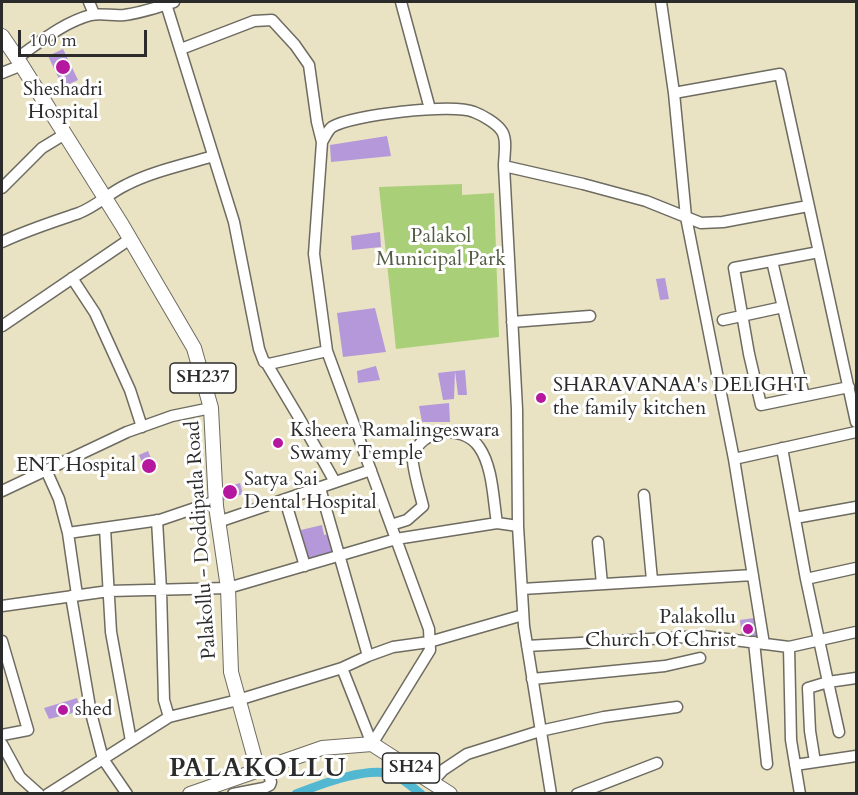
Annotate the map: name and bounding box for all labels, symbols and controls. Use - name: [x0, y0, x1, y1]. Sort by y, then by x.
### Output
- scale bar: [21, 18, 150, 56]
- text: 100 m: [29, 28, 77, 53]
- marker: Sheshadri Hospital: [54, 58, 72, 76]
- place label: Sheshadri Hospital: [23, 78, 103, 125]
- park label: Palakol Municipal Park: [376, 225, 506, 272]
- road number: SH237: [170, 363, 236, 393]
- place label: SHARAVANAA's DELIGHT the family kitchen: [553, 374, 808, 421]
- marker: SHARAVANAA's DELIGHT the family kitchen: [534, 391, 548, 405]
- place label: Ksheera Ramalingeswara Swamy Temple: [290, 419, 500, 466]
- street label: Palakollu - Doddipatla Road: [182, 420, 222, 660]
- marker: Ksheera Ramalingeswara Swamy Temple: [271, 436, 285, 450]
- place label: ENT Hospital: [16, 454, 136, 478]
- marker: ENT Hospital: [140, 457, 158, 475]
- place label: Satya Sai Dental Hospital: [244, 468, 377, 515]
- marker: Satya Sai Dental Hospital: [221, 483, 239, 501]
- place label: Palakollu Church Of Christ: [585, 606, 736, 653]
- marker: Palakollu Church Of Christ: [741, 622, 755, 636]
- place label: shed: [75, 698, 112, 722]
- marker: shed: [56, 703, 70, 717]
- road number: SH24: [382, 753, 440, 783]
- district label: PALAKOLLU: [169, 754, 347, 786]

